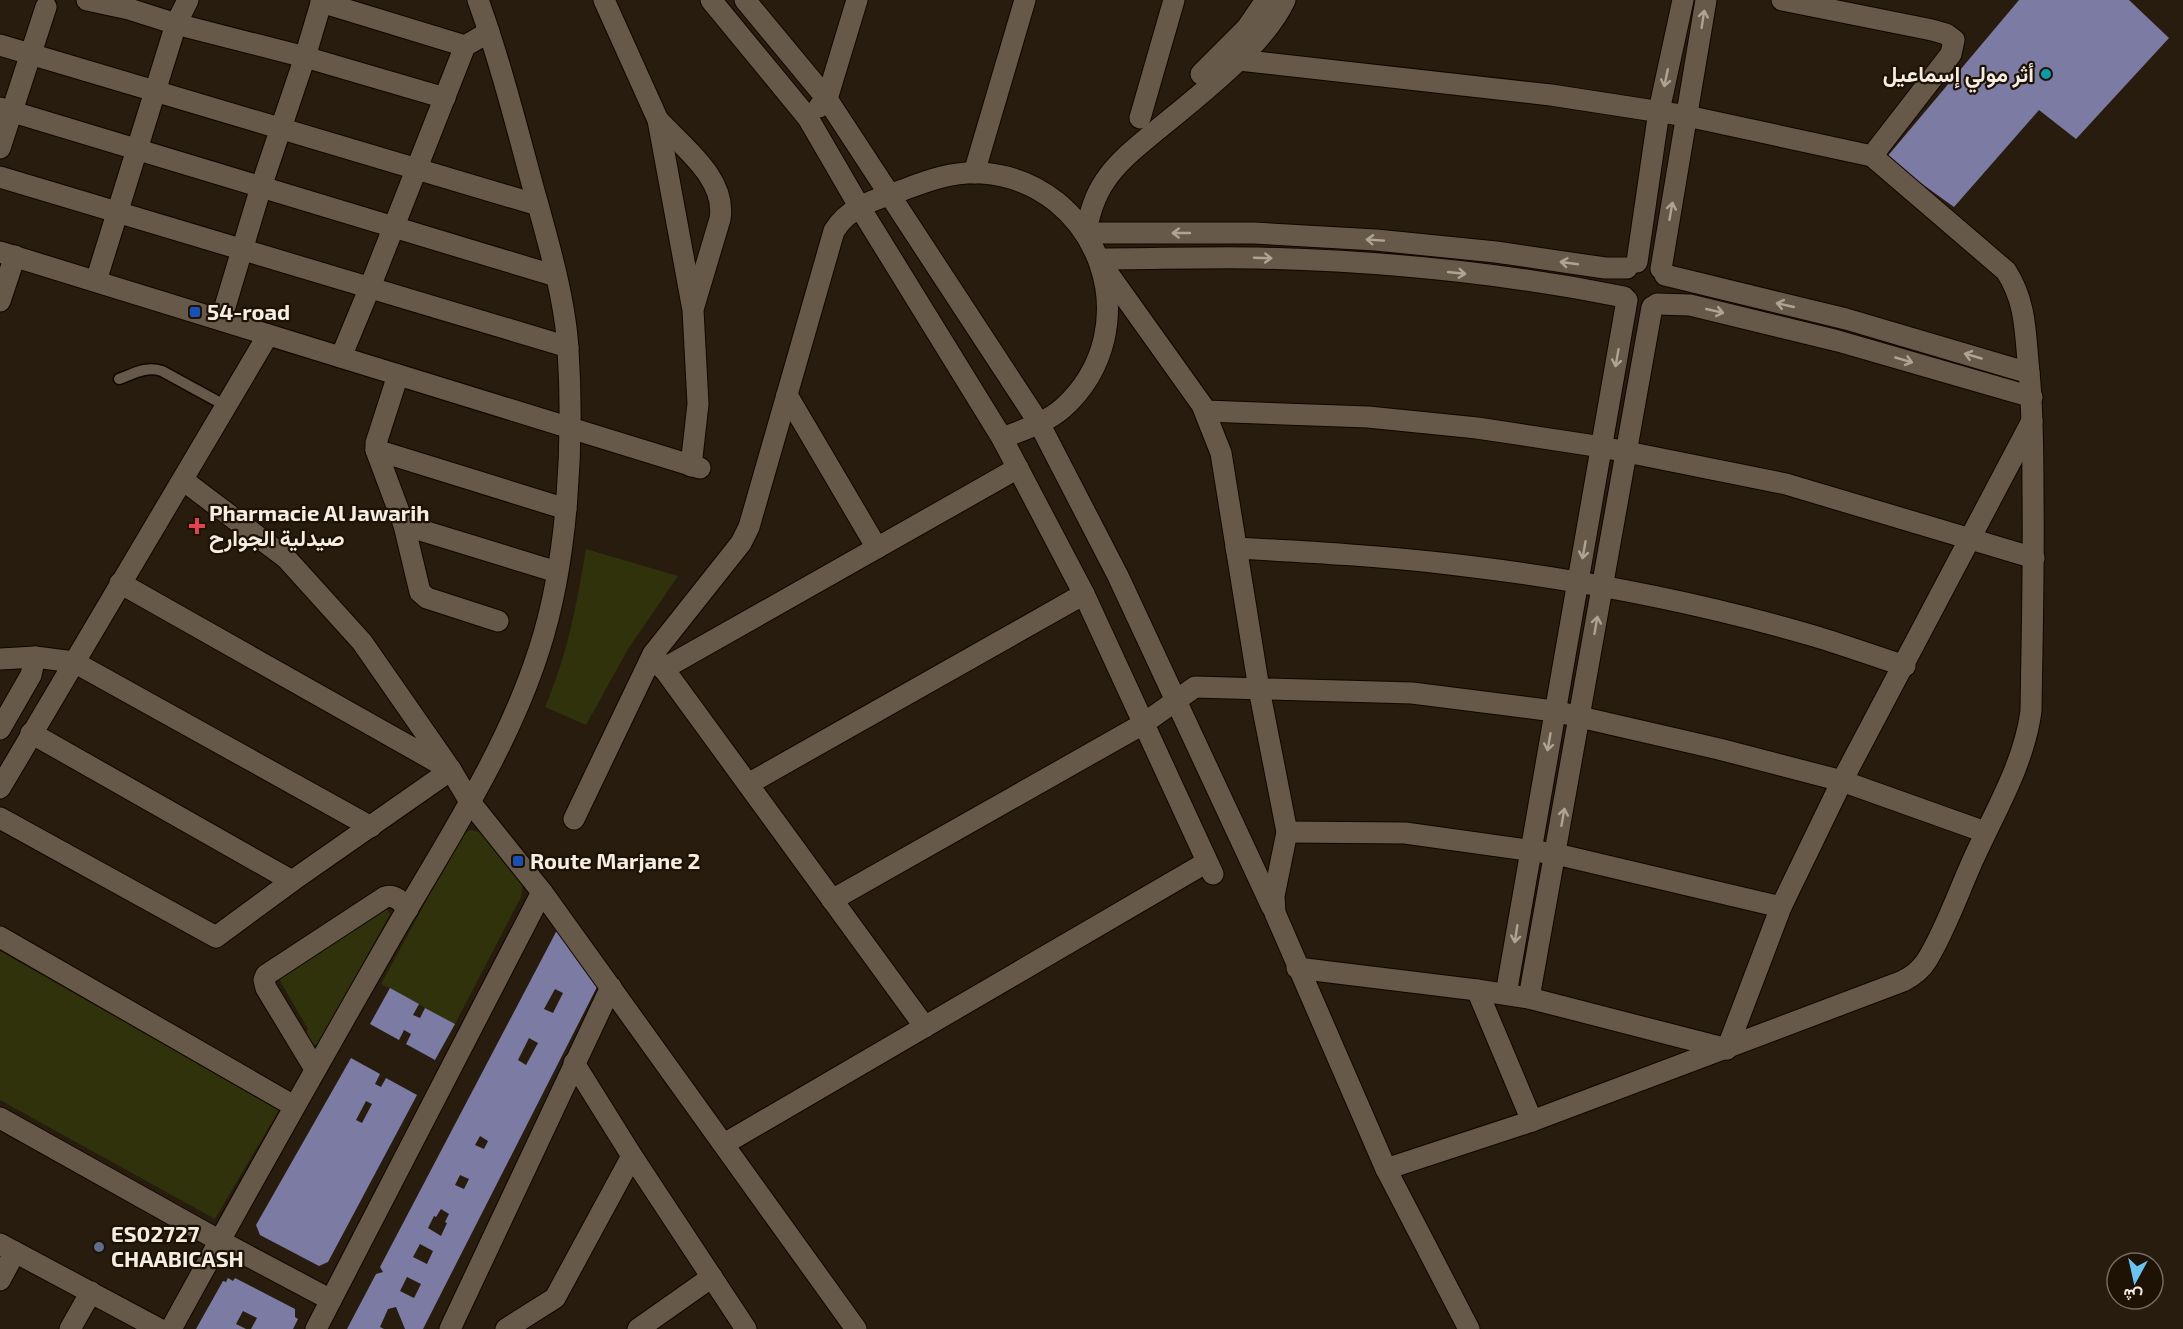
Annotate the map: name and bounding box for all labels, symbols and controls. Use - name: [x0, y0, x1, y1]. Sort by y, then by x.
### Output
- one-way arrow: [1697, 9, 1708, 29]
- place label: أثر مولي إسماعيل: [1883, 60, 2034, 93]
- marker: أثر مولي إسماعيل: [2039, 67, 2053, 81]
- one-way arrow: [1660, 68, 1672, 87]
- one-way arrow: [1666, 202, 1677, 222]
- one-way arrow: [1171, 227, 1191, 239]
- one-way arrow: [1366, 235, 1386, 246]
- one-way arrow: [1252, 253, 1272, 264]
- one-way arrow: [1560, 257, 1579, 268]
- one-way arrow: [1447, 268, 1466, 279]
- place label: 54-road: [207, 298, 290, 324]
- one-way arrow: [1776, 298, 1795, 310]
- marker: 54-road: [188, 305, 202, 319]
- one-way arrow: [1705, 306, 1724, 318]
- one-way arrow: [1612, 348, 1623, 368]
- one-way arrow: [1964, 350, 1983, 361]
- one-way arrow: [1894, 355, 1913, 366]
- place label: Pharmacie Al Jawarih صيدلية الجوارح: [209, 499, 430, 553]
- marker: Pharmacie Al Jawarih صيدلية الجوارح: [190, 519, 204, 533]
- one-way arrow: [1578, 540, 1589, 560]
- one-way arrow: [1591, 615, 1602, 635]
- one-way arrow: [1543, 732, 1554, 751]
- one-way arrow: [1557, 807, 1568, 827]
- place label: Route Marjane 2: [530, 847, 700, 873]
- marker: Route Marjane 2: [511, 854, 525, 868]
- one-way arrow: [1510, 924, 1521, 944]
- place label: ES02727 CHAABICASH: [111, 1220, 244, 1271]
- marker: ES02727 CHAABICASH: [92, 1240, 106, 1254]
- north arrow: [2105, 1251, 2165, 1311]
- text: ش: [2122, 1285, 2144, 1307]

